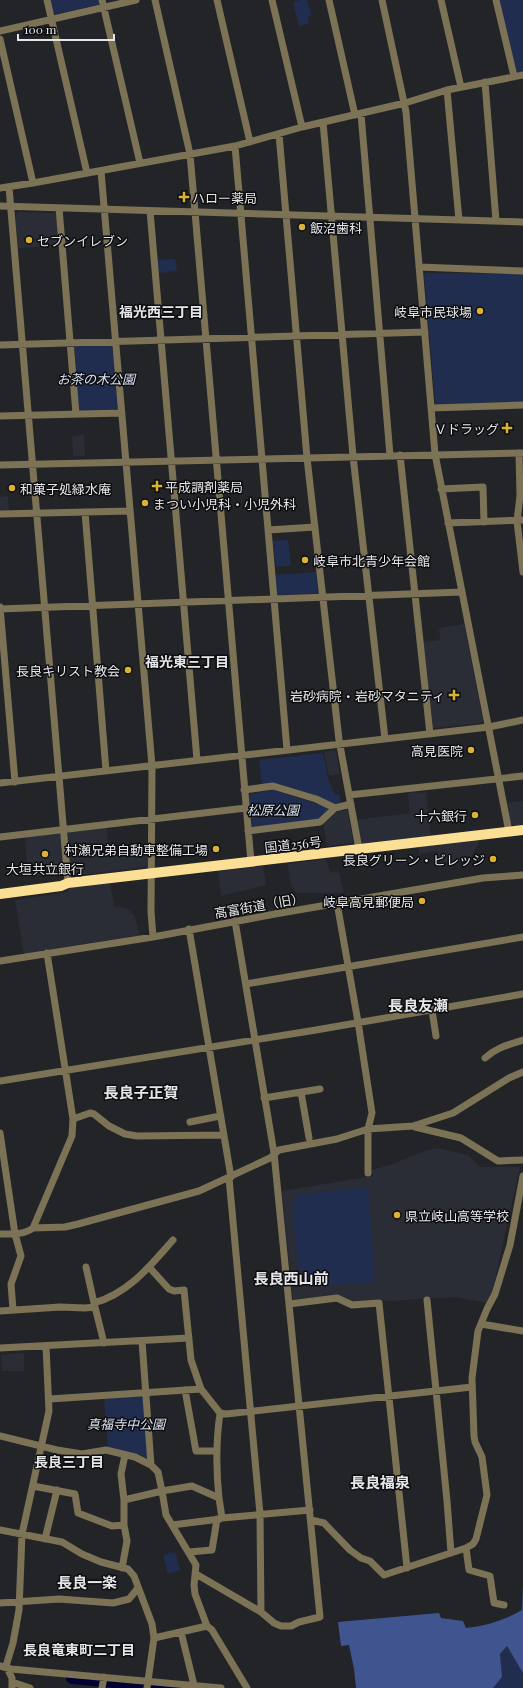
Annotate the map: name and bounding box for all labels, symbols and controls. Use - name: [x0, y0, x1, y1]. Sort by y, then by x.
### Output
- scale bar: [18, 16, 114, 42]
- text: 100 m: [24, 21, 57, 37]
- place label: ハロー薬局: [192, 189, 257, 206]
- marker: ハロー薬局: [179, 192, 189, 202]
- place label: 飯沼歯科: [310, 219, 362, 236]
- marker: 飯沼歯科: [297, 222, 307, 232]
- place label: セブンイレブン: [37, 232, 128, 249]
- marker: セブンイレブン: [24, 235, 34, 245]
- district label: 福光西三丁目: [119, 302, 203, 321]
- place label: 岐阜市民球場: [394, 303, 472, 320]
- marker: 岐阜市民球場: [475, 306, 485, 316]
- park label: お茶の木公園: [57, 370, 137, 387]
- place label: Ｖドラッグ: [434, 420, 499, 437]
- marker: Ｖドラッグ: [502, 423, 512, 433]
- place label: 平成調剤薬局: [165, 478, 243, 495]
- place label: 和菓子処緑水庵: [20, 480, 111, 497]
- marker: 平成調剤薬局: [152, 481, 162, 491]
- marker: 和菓子処緑水庵: [7, 483, 17, 493]
- place label: まつい小児科・小児外科: [153, 495, 296, 512]
- marker: まつい小児科・小児外科: [140, 498, 150, 508]
- place label: 岐阜市北青少年会館: [313, 552, 430, 569]
- marker: 岐阜市北青少年会館: [300, 555, 310, 565]
- district label: 福光東三丁目: [145, 652, 229, 671]
- place label: 長良キリスト教会: [16, 662, 120, 679]
- marker: 長良キリスト教会: [123, 665, 133, 675]
- place label: 岩砂病院・岩砂マタニティ: [290, 687, 445, 704]
- marker: 岩砂病院・岩砂マタニティ: [448, 689, 460, 701]
- place label: 高見医院: [411, 742, 463, 759]
- marker: 高見医院: [466, 745, 476, 755]
- park label: 松原公園: [247, 801, 301, 818]
- place label: 十六銀行: [415, 807, 467, 824]
- marker: 十六銀行: [470, 810, 480, 820]
- street label: 国道256号: [264, 833, 322, 855]
- place label: 村瀬兄弟自動車整備工場: [65, 841, 208, 858]
- marker: 村瀬兄弟自動車整備工場: [211, 844, 221, 854]
- marker: 大垣共立銀行: [40, 849, 50, 859]
- place label: 長良グリーン・ビレッジ: [343, 851, 485, 868]
- marker: 長良グリーン・ビレッジ: [488, 854, 498, 864]
- place label: 大垣共立銀行: [6, 860, 84, 877]
- street label: 高富街道（旧）: [213, 889, 305, 921]
- place label: 岐阜高見郵便局: [323, 893, 414, 910]
- marker: 岐阜高見郵便局: [417, 896, 427, 906]
- district label: 長良友瀬: [388, 995, 448, 1015]
- district label: 長良子正賀: [103, 1082, 179, 1102]
- place label: 県立岐山高等学校: [405, 1207, 509, 1224]
- marker: 県立岐山高等学校: [392, 1210, 402, 1220]
- district label: 長良西山前: [253, 1268, 329, 1288]
- park label: 真福寺中公園: [87, 1415, 167, 1432]
- district label: 長良三丁目: [34, 1452, 104, 1471]
- district label: 長良福泉: [350, 1472, 410, 1492]
- district label: 長良一楽: [57, 1572, 117, 1592]
- district label: 長良竜東町二丁目: [23, 1640, 135, 1659]

